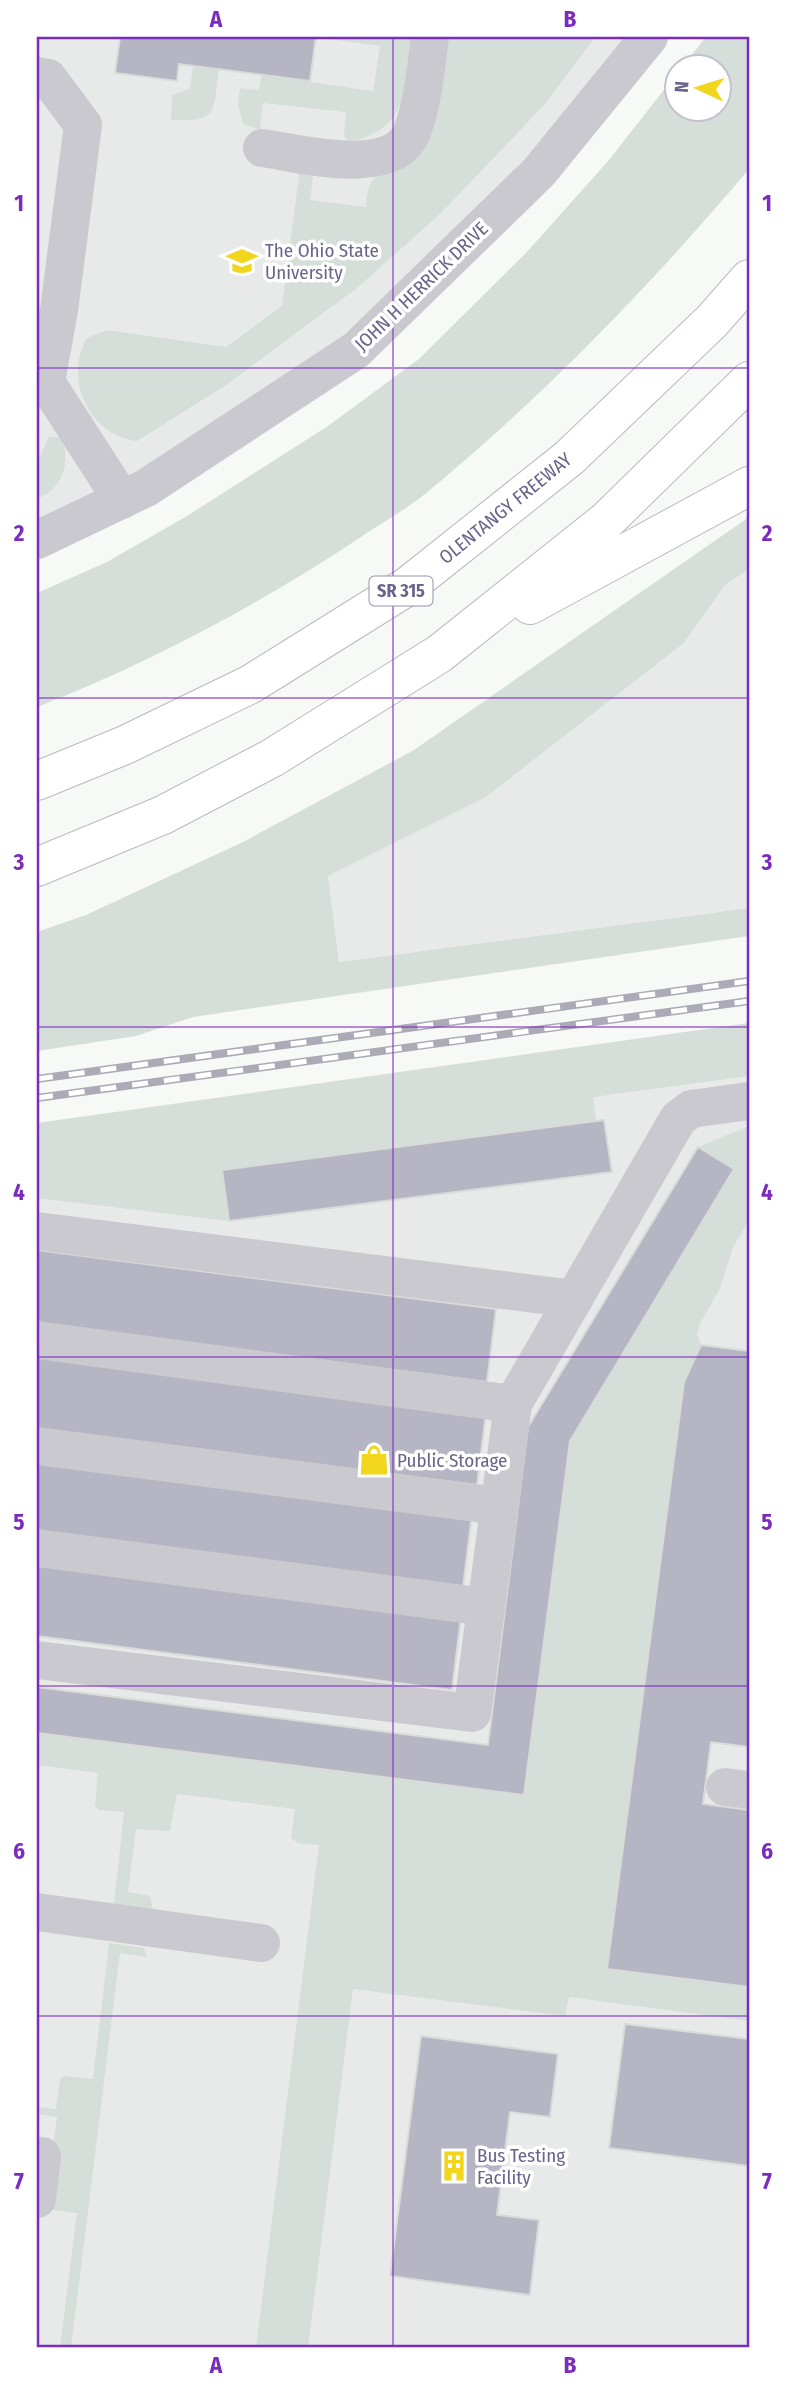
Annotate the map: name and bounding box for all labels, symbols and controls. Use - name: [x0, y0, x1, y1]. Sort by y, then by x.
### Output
- text: A: [209, 5, 223, 33]
- text: B: [564, 5, 577, 33]
- north arrow: [664, 52, 734, 122]
- text: N: [670, 80, 693, 93]
- text: 1: [14, 189, 24, 217]
- text: 1: [762, 189, 772, 217]
- street label: JOHN H HERRICK DRIVE: [350, 217, 493, 356]
- place label: The Ohio State University: [265, 239, 379, 284]
- school or university icon: The Ohio State University: [225, 244, 259, 278]
- street label: OLENTANGY FREEWAY: [434, 448, 577, 569]
- text: 2: [13, 519, 25, 547]
- text: 2: [761, 519, 773, 547]
- road number: SR 315: [370, 576, 432, 606]
- text: 3: [13, 848, 25, 876]
- text: 3: [761, 848, 773, 876]
- text: 4: [13, 1178, 25, 1206]
- text: 4: [761, 1178, 773, 1206]
- shop icon: Public Storage: [357, 1443, 391, 1477]
- place label: Public Storage: [397, 1449, 507, 1472]
- text: 5: [13, 1508, 25, 1536]
- text: 5: [761, 1508, 773, 1536]
- text: 6: [13, 1837, 25, 1865]
- text: 6: [761, 1837, 773, 1865]
- place label: Bus Testing Facility: [477, 2144, 565, 2189]
- building icon: Bus Testing Facility: [437, 2149, 471, 2183]
- text: 7: [14, 2167, 24, 2195]
- text: 7: [762, 2167, 772, 2195]
- text: A: [209, 2351, 223, 2379]
- text: B: [564, 2351, 577, 2379]

